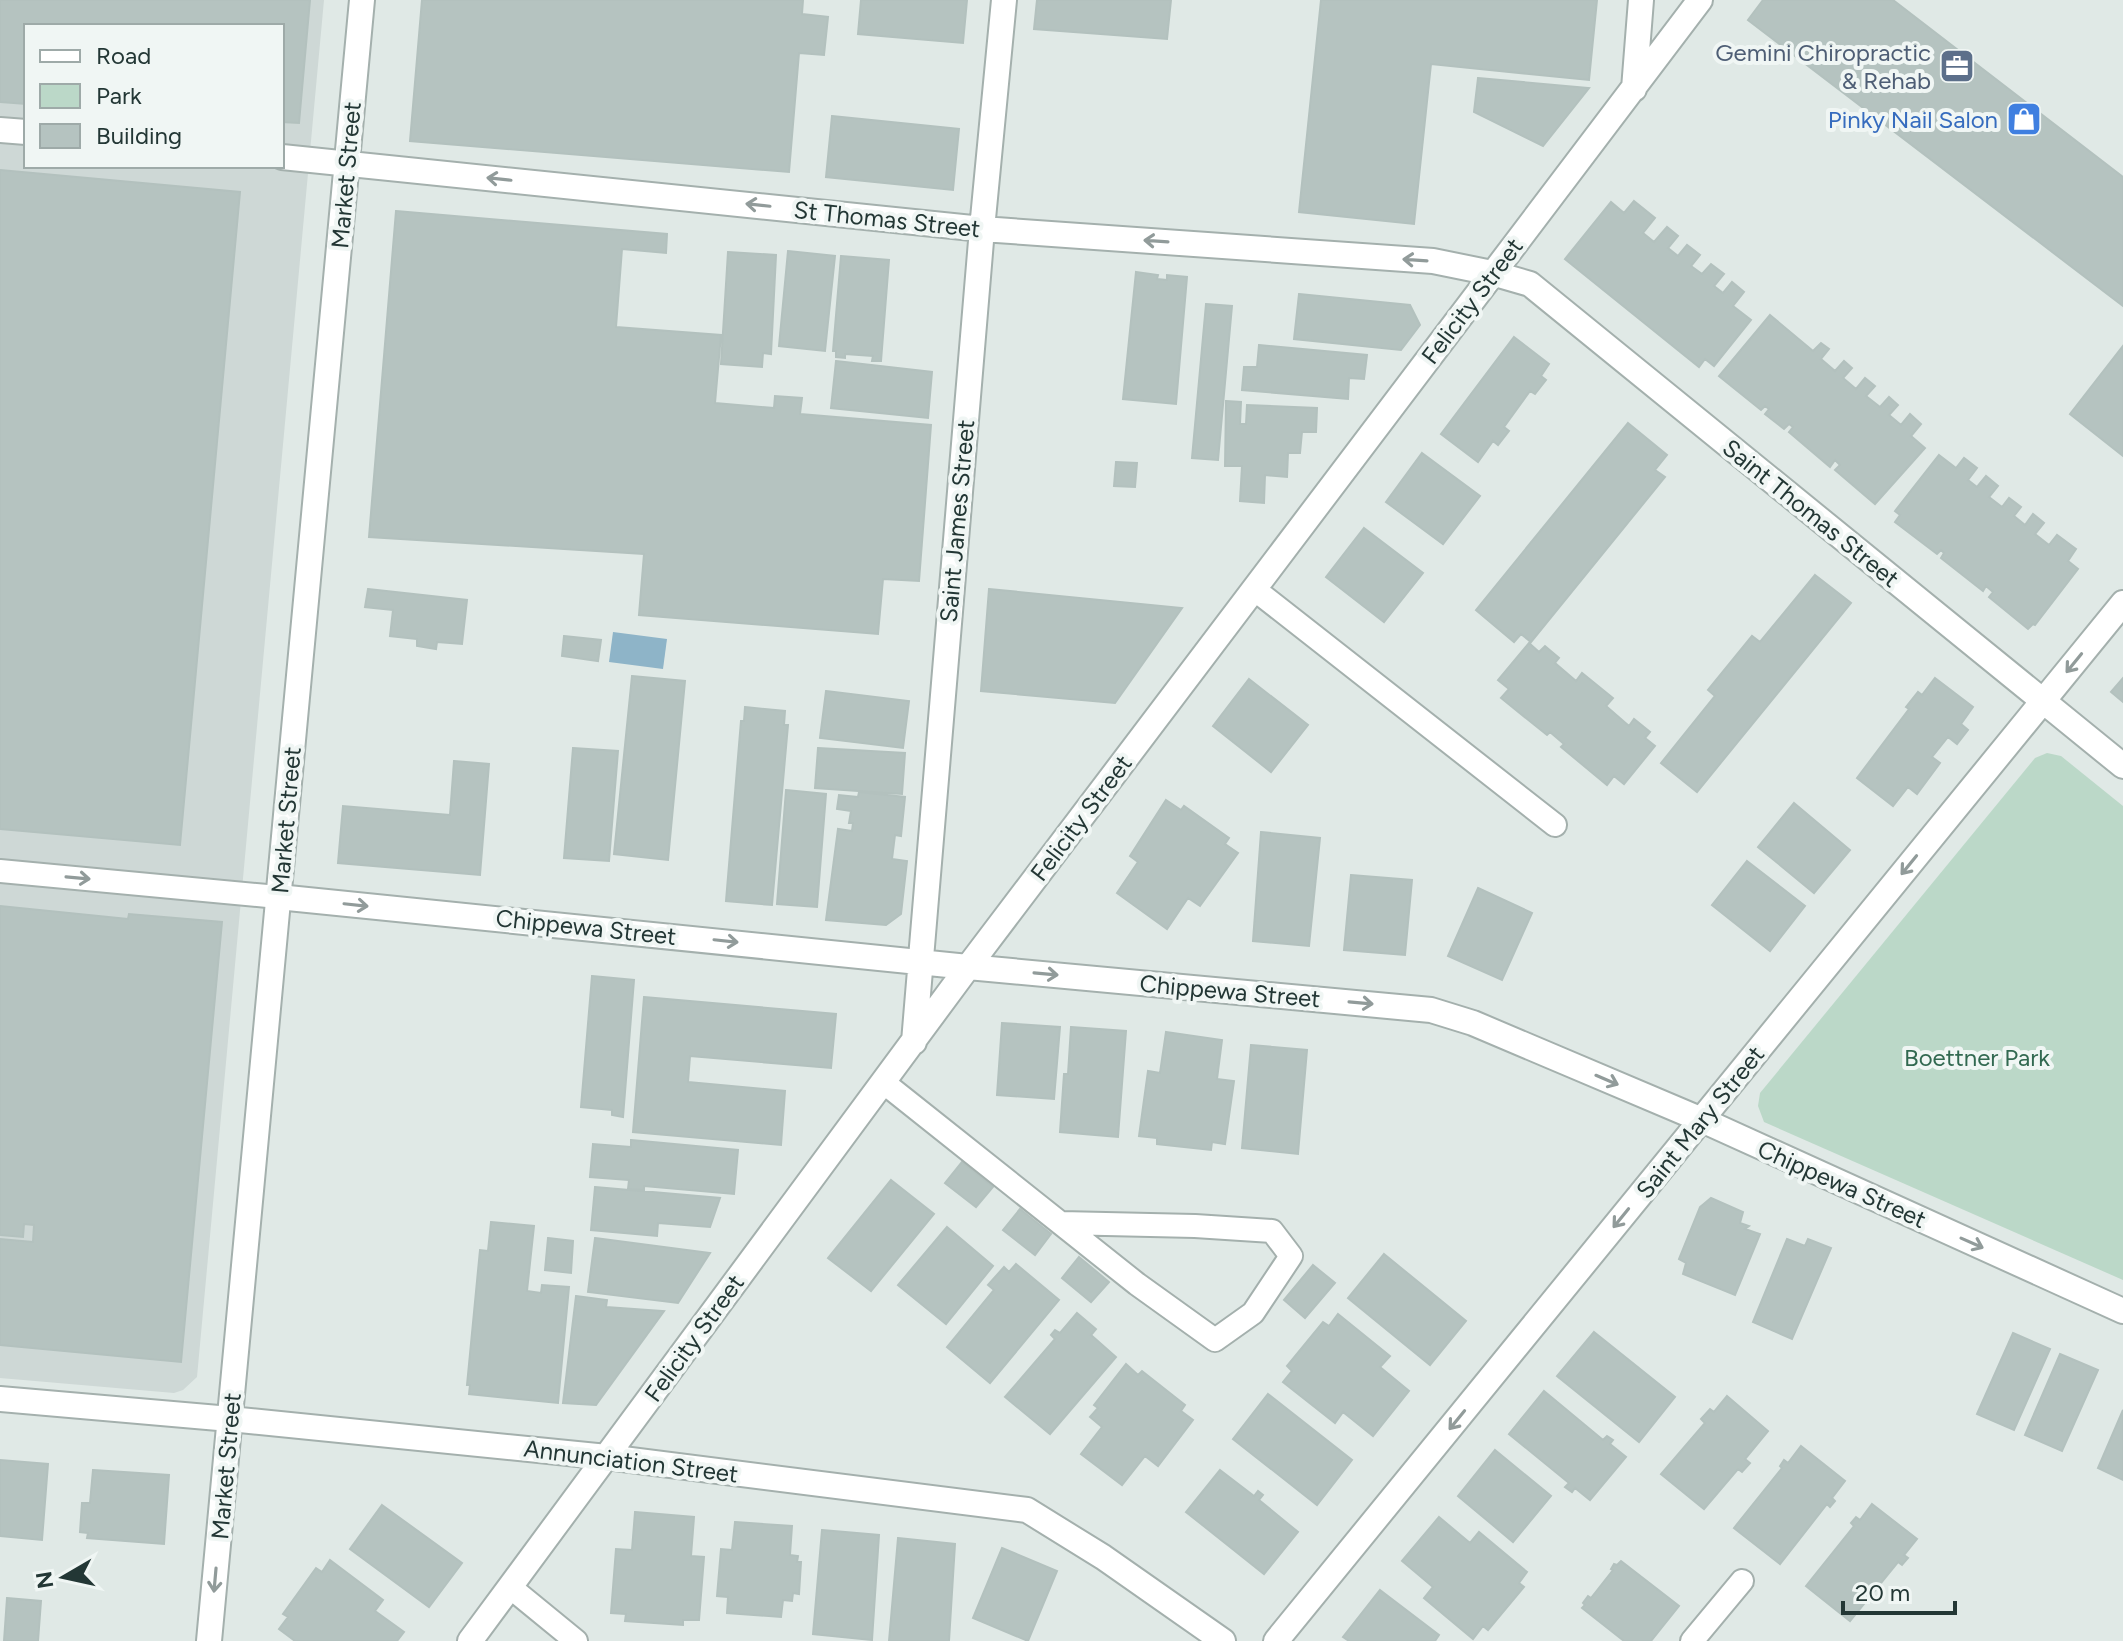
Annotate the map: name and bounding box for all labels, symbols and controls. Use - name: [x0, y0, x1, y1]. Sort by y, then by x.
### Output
- legend: [24, 24, 284, 168]
- place label: Gemini Chiropractic & Rehab: [1715, 38, 1931, 95]
- text: Road: [96, 41, 151, 70]
- office icon: Gemini Chiropractic & Rehab: [1938, 47, 1976, 85]
- text: Park: [96, 81, 142, 110]
- street label: Market Street: [325, 100, 367, 250]
- shop icon: Pinky Nail Salon: [2005, 100, 2043, 138]
- place label: Pinky Nail Salon: [1828, 105, 1998, 134]
- text: Building: [96, 121, 182, 150]
- one-way arrow: [486, 171, 513, 186]
- street label: St Thomas Street: [792, 195, 982, 243]
- one-way arrow: [745, 198, 771, 213]
- street label: Felicity Street: [1415, 232, 1529, 370]
- one-way arrow: [1143, 233, 1170, 248]
- one-way arrow: [1402, 252, 1429, 267]
- street label: Saint James Street: [934, 418, 980, 624]
- street label: Saint Thomas Street: [1717, 433, 1905, 593]
- one-way arrow: [2065, 653, 2083, 674]
- street label: Market Street: [265, 745, 307, 895]
- street label: Felicity Street: [1024, 749, 1138, 887]
- one-way arrow: [1900, 854, 1918, 875]
- one-way arrow: [64, 871, 91, 886]
- one-way arrow: [342, 897, 369, 912]
- street label: Chippewa Street: [494, 903, 678, 951]
- one-way arrow: [712, 934, 739, 949]
- one-way arrow: [1032, 967, 1059, 982]
- street label: Chippewa Street: [1138, 969, 1322, 1013]
- one-way arrow: [1347, 996, 1373, 1011]
- street label: Saint Mary Street: [1630, 1040, 1770, 1204]
- park label: Boettner Park: [1904, 1043, 2050, 1072]
- one-way arrow: [1594, 1073, 1618, 1088]
- street label: Chippewa Street: [1753, 1134, 1931, 1234]
- one-way arrow: [1612, 1208, 1630, 1228]
- one-way arrow: [1959, 1236, 1984, 1251]
- street label: Felicity Street: [638, 1269, 750, 1407]
- street label: Market Street: [205, 1391, 247, 1541]
- one-way arrow: [1448, 1409, 1466, 1430]
- street label: Annunciation Street: [522, 1433, 740, 1489]
- north arrow: [24, 1537, 104, 1617]
- scale bar: [1843, 1565, 1955, 1615]
- one-way arrow: [207, 1566, 222, 1593]
- text: N: [30, 1570, 59, 1591]
- text: 20 m: [1855, 1578, 1910, 1607]

